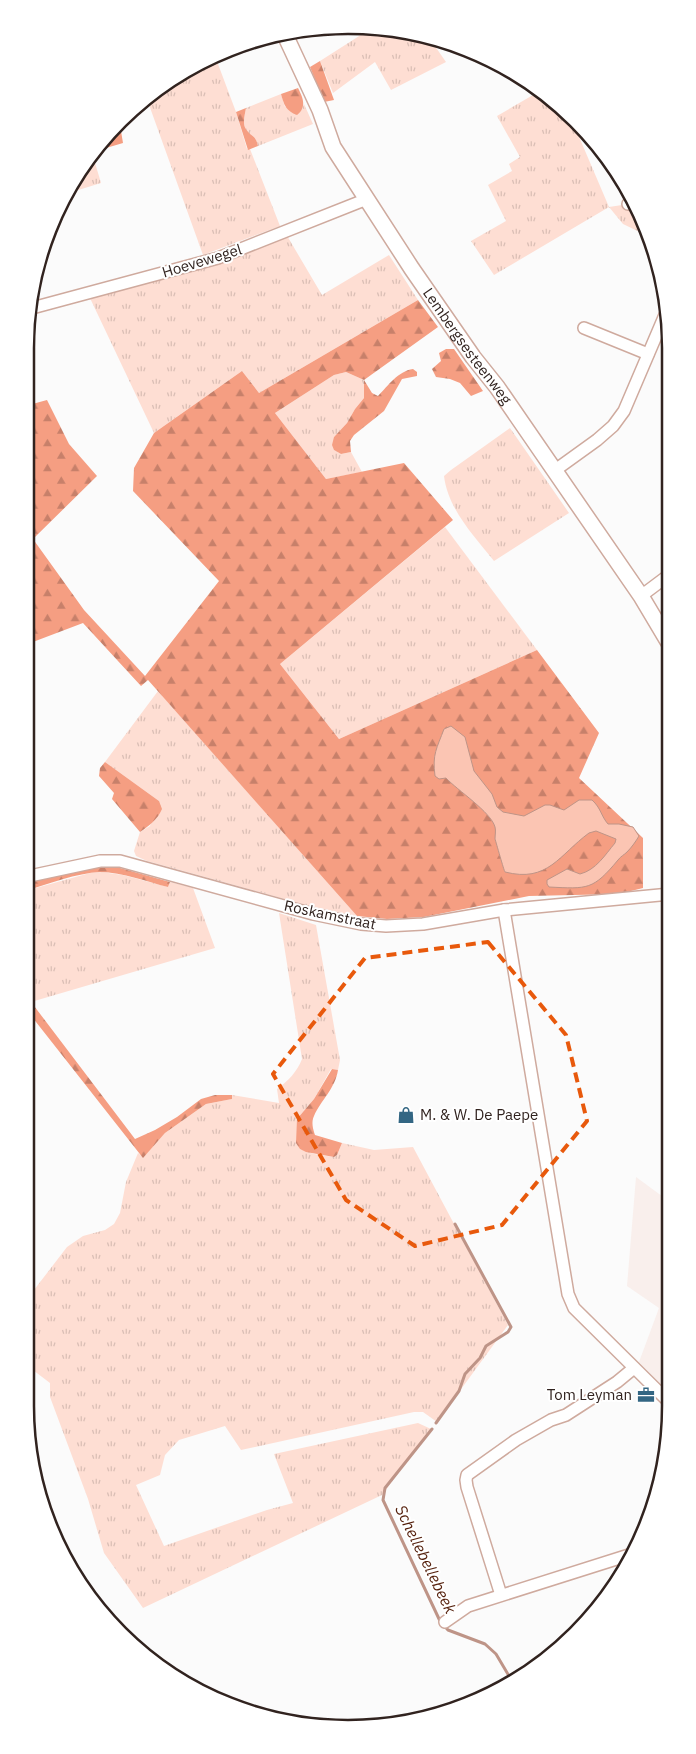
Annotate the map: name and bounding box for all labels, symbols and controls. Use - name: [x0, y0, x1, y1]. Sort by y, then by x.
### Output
- street label: Hoevewegel: [160, 239, 244, 282]
- street label: Lembergsesteenweg: [419, 284, 516, 408]
- street label: Roskamstraat: [283, 896, 378, 933]
- shop icon: M. & W. De Paepe: [396, 1105, 416, 1125]
- place label: M. & W. De Paepe: [420, 1105, 538, 1124]
- place label: Tom Leyman: [547, 1385, 632, 1404]
- office icon: Tom Leyman: [636, 1385, 656, 1405]
- water label: Schellebellebeek: [391, 1501, 461, 1617]

